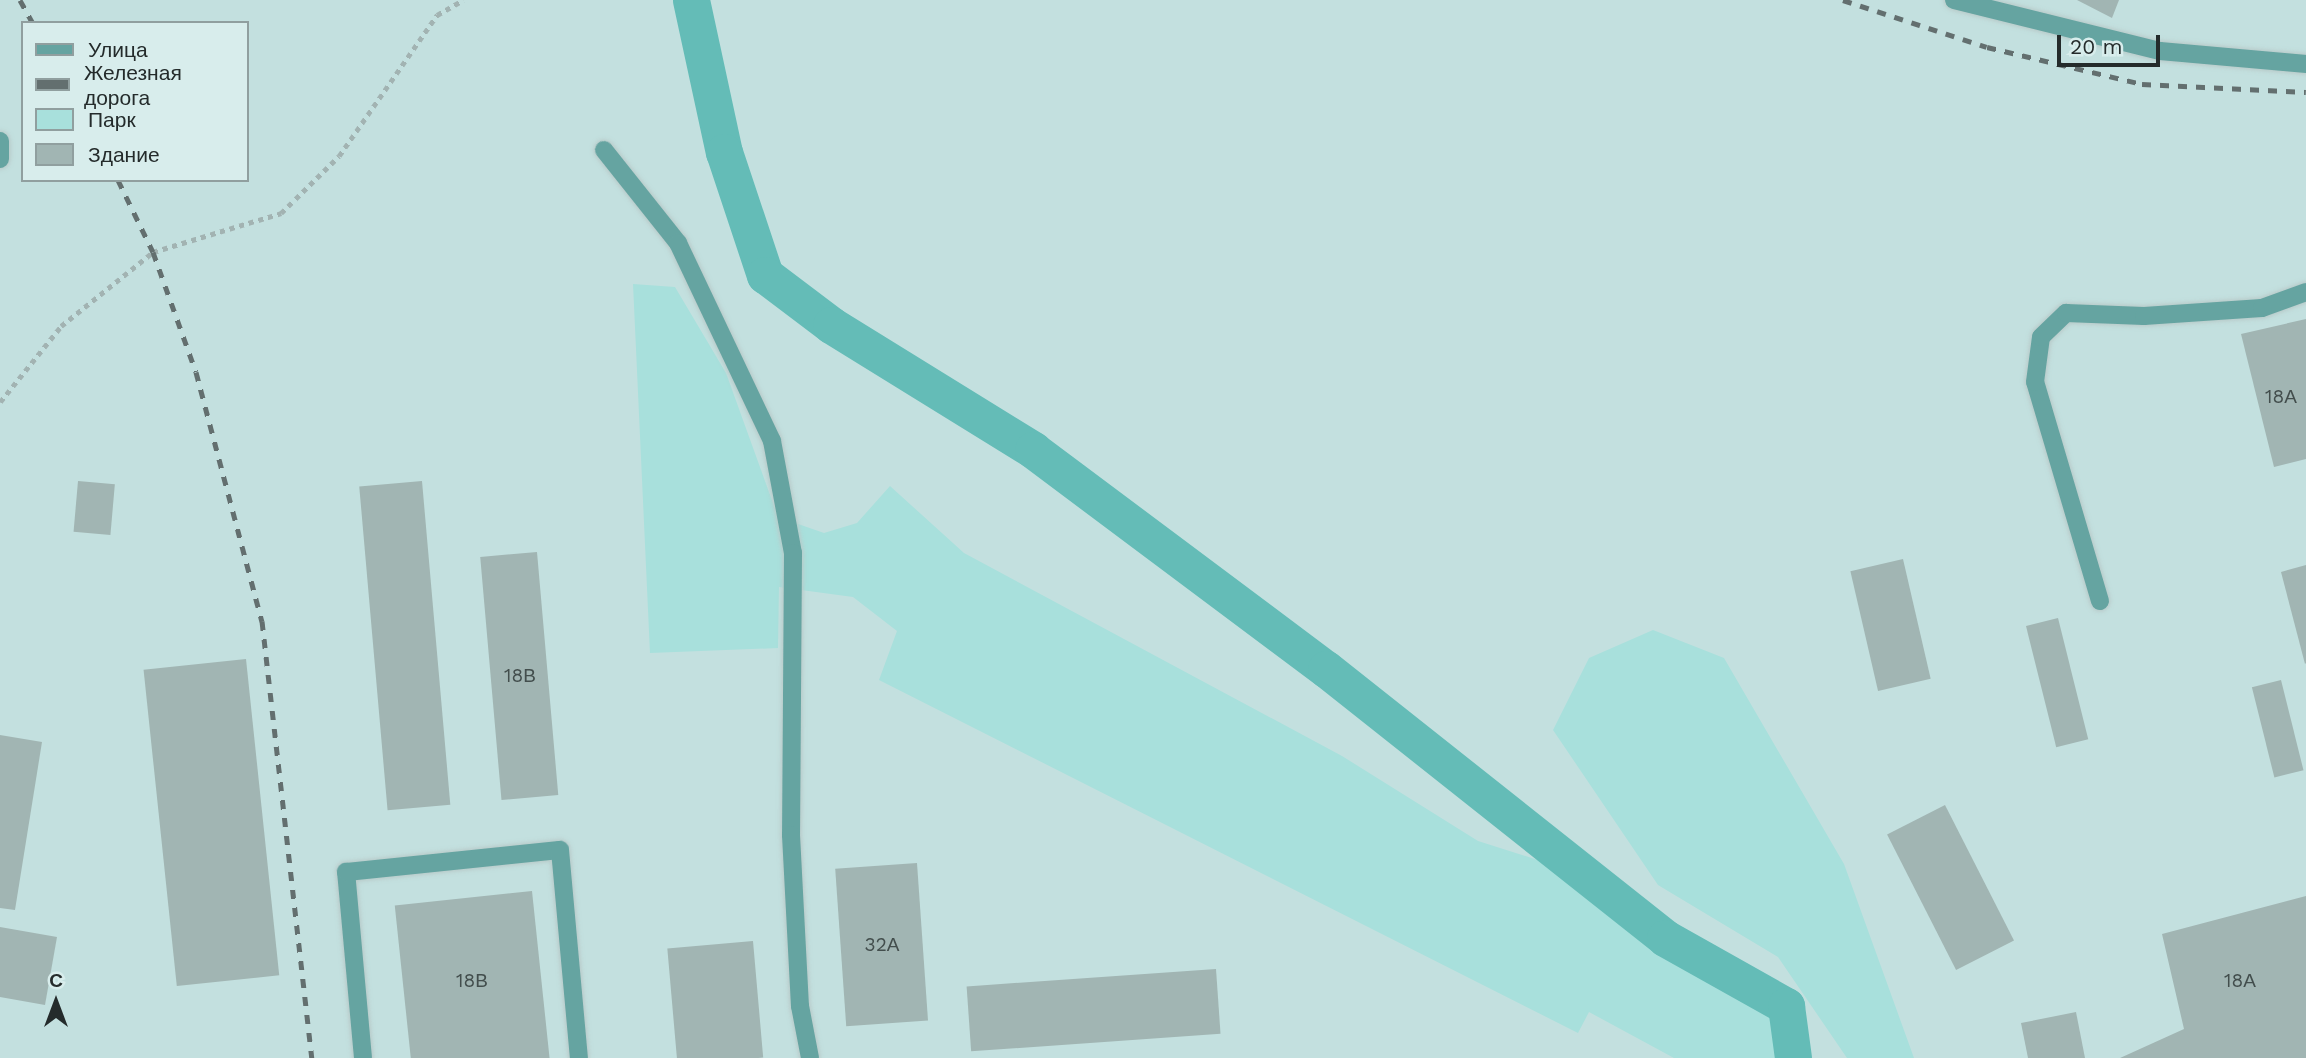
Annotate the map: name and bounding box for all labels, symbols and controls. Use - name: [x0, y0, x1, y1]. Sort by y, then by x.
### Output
- legend: [21, 21, 248, 182]
- scale bar: [2061, 21, 2164, 65]
- text: 20 m: [2070, 34, 2122, 59]
- text: Улица: [88, 37, 148, 62]
- text: Железная дорога: [84, 60, 182, 110]
- text: Парк: [88, 107, 136, 132]
- text: Здание: [88, 142, 160, 167]
- house number: 18А: [2265, 386, 2297, 408]
- house number: 18В: [504, 665, 536, 687]
- house number: 32А: [865, 934, 899, 956]
- north arrow: [21, 967, 91, 1037]
- text: С: [49, 969, 63, 992]
- house number: 18В: [456, 970, 488, 992]
- house number: 18А: [2224, 970, 2256, 992]

